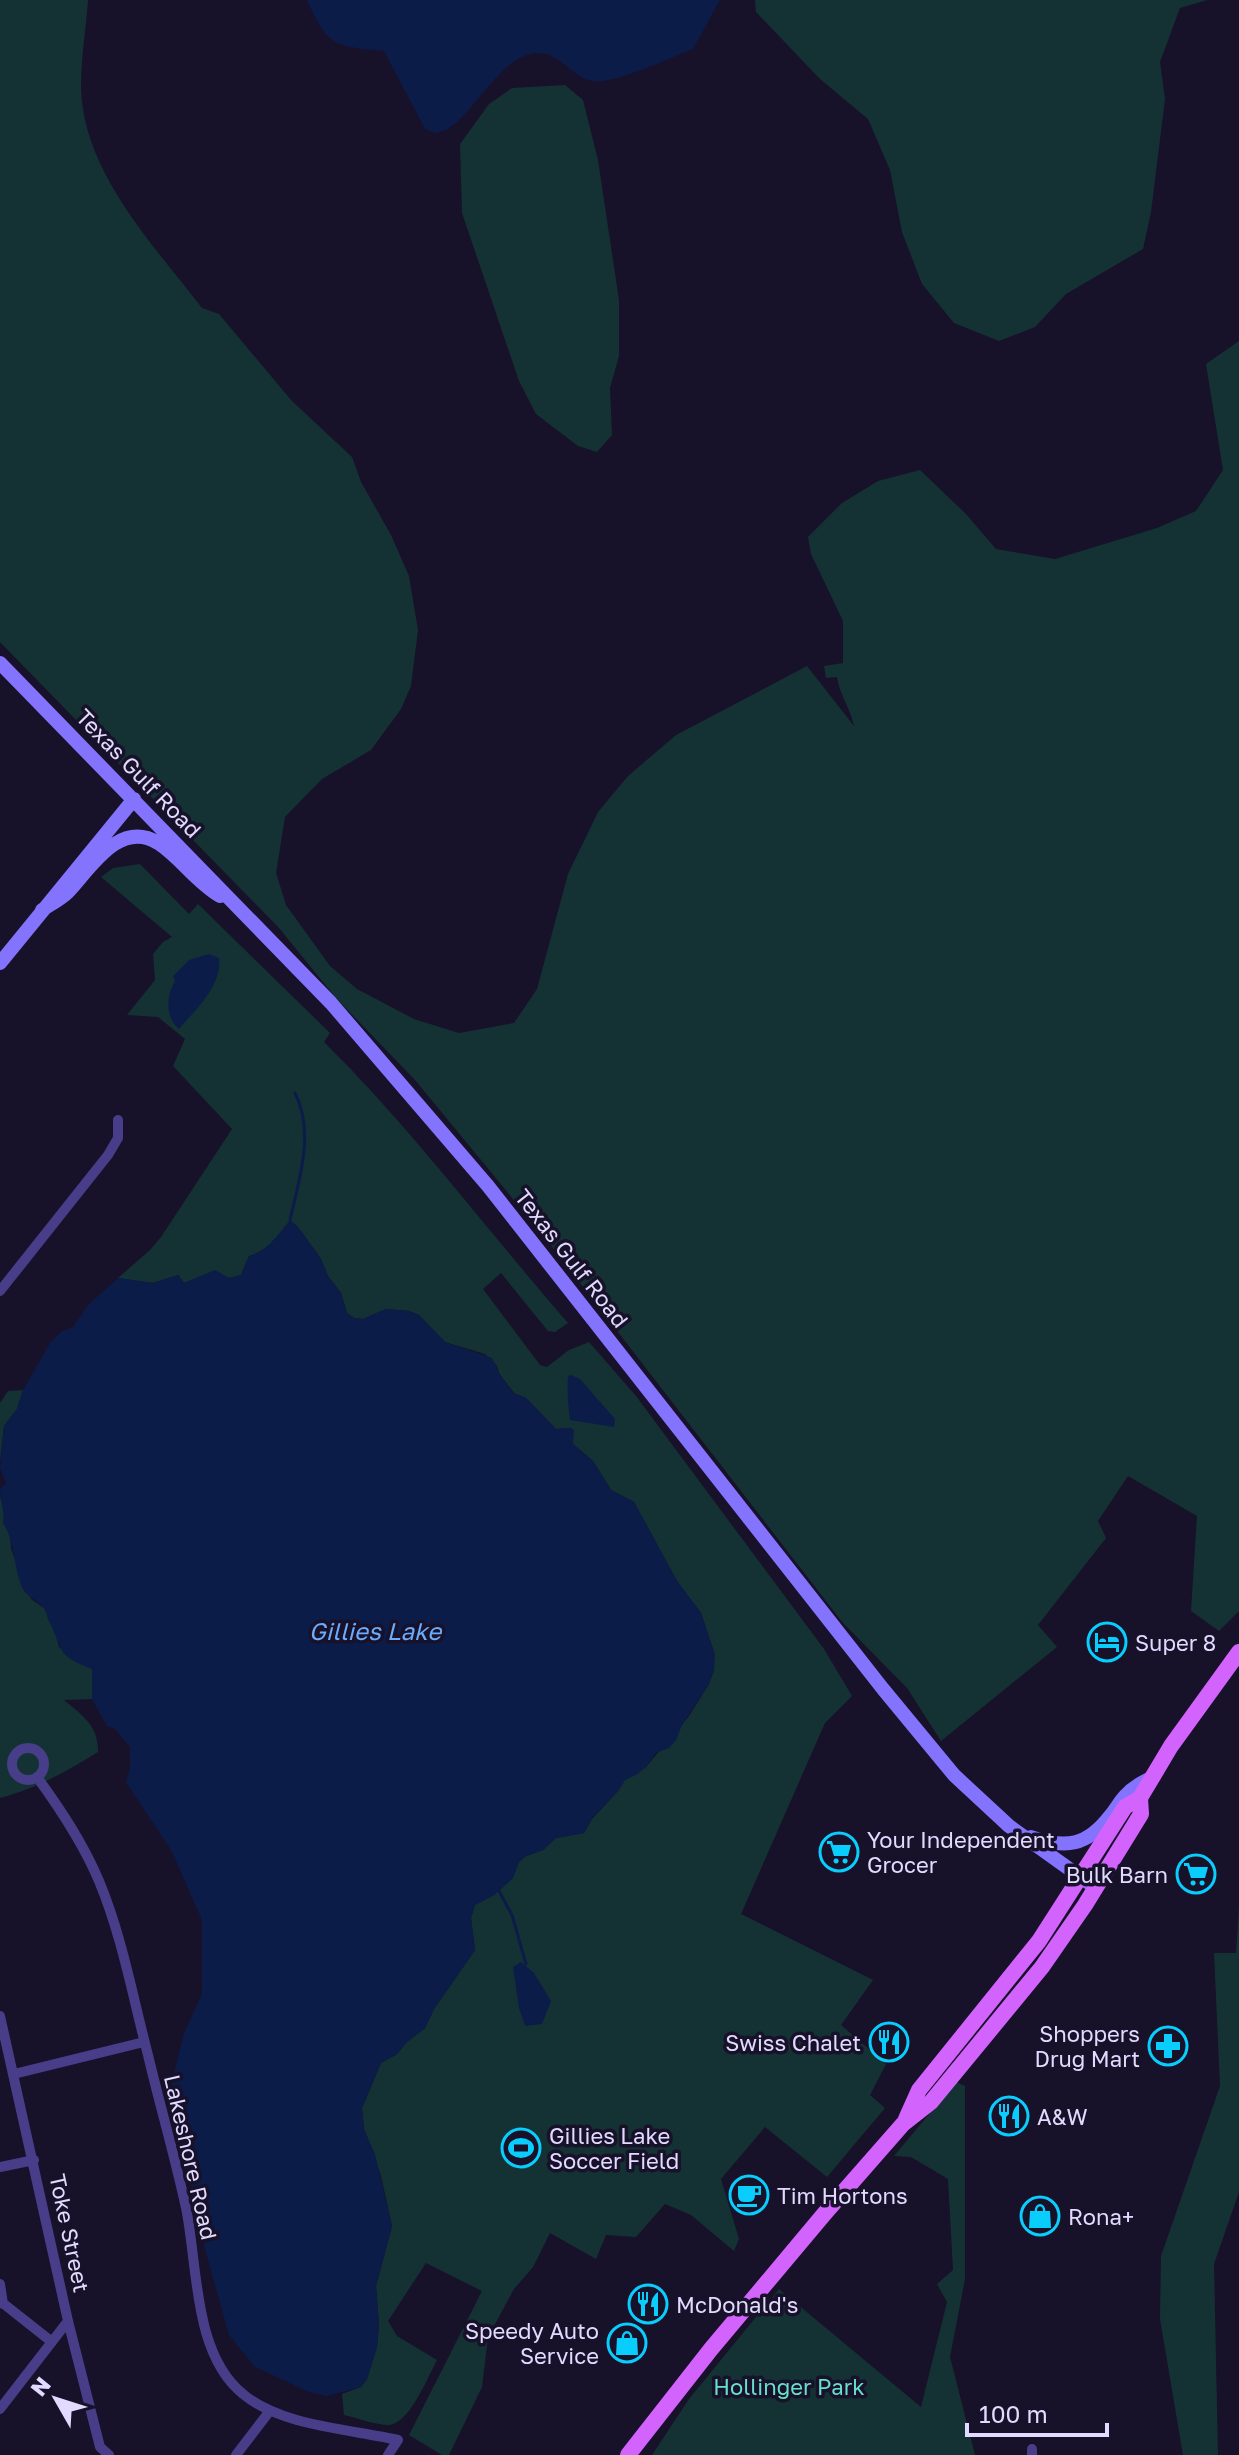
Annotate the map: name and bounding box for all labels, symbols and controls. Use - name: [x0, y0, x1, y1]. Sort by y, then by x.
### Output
- street label: Texas Gulf Road: [71, 703, 207, 843]
- street label: Texas Gulf Road: [510, 1183, 634, 1333]
- water label: Gillies Lake: [309, 1616, 443, 1645]
- hotel icon: Super 8: [1086, 1621, 1128, 1663]
- place label: Super 8: [1135, 1629, 1216, 1656]
- place label: Your Independent Grocer: [867, 1826, 1055, 1878]
- supermarket icon: Your Independent Grocer: [818, 1831, 860, 1873]
- supermarket icon: Bulk Barn: [1175, 1853, 1217, 1895]
- place label: Bulk Barn: [1066, 1861, 1168, 1888]
- place label: Shoppers Drug Mart: [1035, 2020, 1140, 2072]
- restaurant icon: Swiss Chalet: [868, 2021, 910, 2063]
- pharmacy icon: Shoppers Drug Mart: [1147, 2025, 1189, 2067]
- place label: Swiss Chalet: [725, 2029, 861, 2056]
- street label: Lakeshore Road: [159, 2072, 223, 2242]
- restaurant icon: A&W: [988, 2095, 1030, 2137]
- place label: A&W: [1037, 2103, 1088, 2130]
- place label: Gillies Lake Soccer Field: [549, 2122, 679, 2174]
- sports icon: Gillies Lake Soccer Field: [500, 2127, 542, 2169]
- street label: Toke Street: [44, 2171, 96, 2295]
- cafe icon: Tim Hortons: [728, 2174, 770, 2216]
- place label: Tim Hortons: [777, 2182, 908, 2209]
- shop icon: Rona+: [1019, 2195, 1061, 2237]
- place label: Rona+: [1068, 2203, 1134, 2230]
- restaurant icon: McDonald's: [627, 2283, 669, 2325]
- place label: McDonald's: [676, 2291, 798, 2318]
- place label: Speedy Auto Service: [465, 2317, 599, 2369]
- shop icon: Speedy Auto Service: [606, 2322, 648, 2364]
- north arrow: [16, 2359, 96, 2439]
- text: N: [24, 2371, 56, 2401]
- park label: Hollinger Park: [713, 2373, 865, 2400]
- scale bar: [967, 2387, 1107, 2437]
- text: 100 m: [979, 2399, 1048, 2428]

